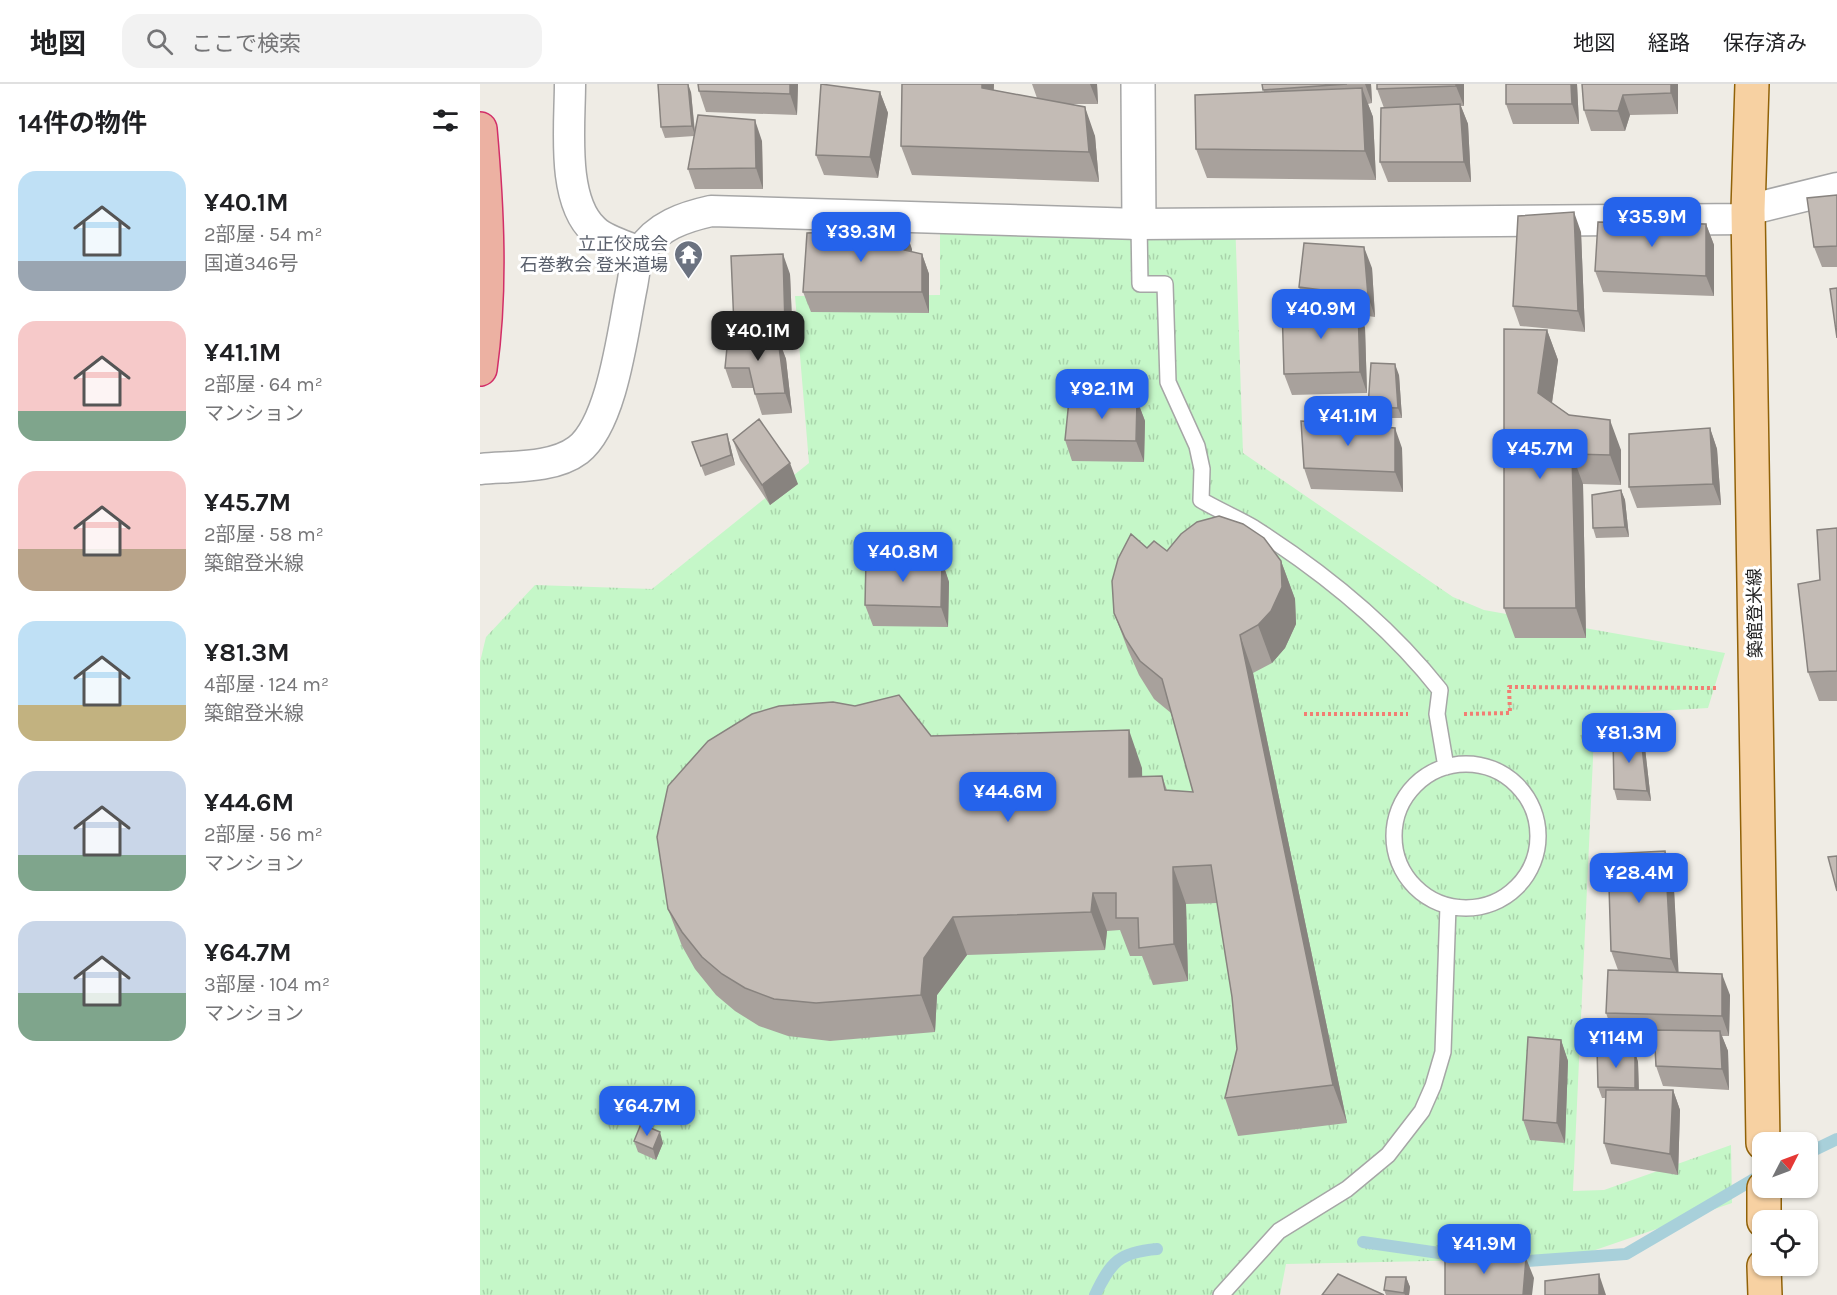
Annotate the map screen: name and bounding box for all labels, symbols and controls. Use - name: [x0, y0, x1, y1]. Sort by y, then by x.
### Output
- search box: [122, 14, 542, 68]
- icon: search: [143, 25, 176, 58]
- text: 地図: [30, 27, 86, 60]
- text: ここで検索: [191, 31, 301, 57]
- text: 地図: [1573, 31, 1615, 55]
- text: 経路: [1648, 31, 1690, 55]
- text: 保存済み: [1723, 31, 1807, 55]
- icon: filters: [429, 104, 462, 137]
- text: 14件の物件: [18, 108, 147, 139]
- text: ¥40.1M: [204, 187, 289, 218]
- icon: home: [66, 195, 138, 267]
- pin: ¥35.9M: [1603, 197, 1701, 248]
- text: ¥35.9M: [1617, 205, 1687, 228]
- pin: ¥39.3M: [812, 212, 910, 263]
- text: ¥39.3M: [826, 220, 896, 243]
- text: 2部屋 · 54 m²: [204, 223, 323, 246]
- place label: 立正佼成会 石巻教会 登米道場: [520, 233, 668, 276]
- temple icon: 立正佼成会 石巻教会 登米道場: [673, 238, 705, 280]
- text: 国道346号: [204, 252, 298, 275]
- pin: ¥40.9M: [1272, 289, 1370, 340]
- text: ¥40.9M: [1286, 297, 1356, 320]
- pin: ¥40.1M: [709, 311, 807, 362]
- text: ¥40.1M: [725, 319, 791, 342]
- text: ¥41.1M: [204, 337, 282, 368]
- icon: home: [66, 345, 138, 417]
- pin: ¥92.1M: [1053, 369, 1151, 420]
- text: 2部屋 · 64 m²: [204, 373, 323, 396]
- text: ¥92.1M: [1070, 377, 1134, 400]
- pin: ¥41.1M: [1299, 396, 1397, 447]
- text: マンション: [204, 402, 304, 425]
- text: ¥41.1M: [1318, 404, 1378, 427]
- pin: ¥45.7M: [1491, 429, 1589, 480]
- text: ¥45.7M: [1506, 437, 1574, 460]
- text: ¥45.7M: [204, 487, 291, 518]
- icon: home: [66, 495, 138, 567]
- text: 2部屋 · 58 m²: [204, 523, 324, 546]
- pin: ¥40.8M: [854, 532, 952, 583]
- text: ¥40.8M: [868, 540, 939, 563]
- text: 築館登米線: [204, 552, 304, 575]
- street label: 築館登米線: [1743, 568, 1767, 658]
- text: ¥81.3M: [204, 637, 290, 668]
- icon: home: [66, 645, 138, 717]
- text: 4部屋 · 124 m²: [204, 673, 329, 696]
- text: 築館登米線: [204, 702, 304, 725]
- pin: ¥81.3M: [1580, 713, 1678, 764]
- text: ¥81.3M: [1596, 721, 1662, 744]
- pin: ¥44.6M: [959, 772, 1057, 823]
- text: ¥44.6M: [973, 780, 1043, 803]
- text: ¥44.6M: [204, 787, 294, 818]
- icon: home: [66, 795, 138, 867]
- text: 2部屋 · 56 m²: [204, 823, 323, 846]
- text: マンション: [204, 852, 304, 875]
- pin: ¥28.4M: [1590, 853, 1688, 904]
- text: ¥28.4M: [1604, 861, 1674, 884]
- text: ¥64.7M: [204, 937, 292, 968]
- icon: home: [66, 945, 138, 1017]
- text: 3部屋 · 104 m²: [204, 973, 330, 996]
- text: マンション: [204, 1002, 304, 1025]
- pin: ¥114M: [1574, 1018, 1658, 1069]
- text: ¥114M: [1588, 1026, 1644, 1049]
- pin: ¥64.7M: [598, 1086, 696, 1137]
- text: ¥64.7M: [613, 1094, 681, 1117]
- north arrow: [1752, 1132, 1818, 1198]
- map controls: [1752, 1132, 1818, 1276]
- button: locate: [1752, 1210, 1818, 1276]
- pin: ¥41.9M: [1435, 1224, 1533, 1275]
- text: ¥41.9M: [1452, 1232, 1516, 1255]

